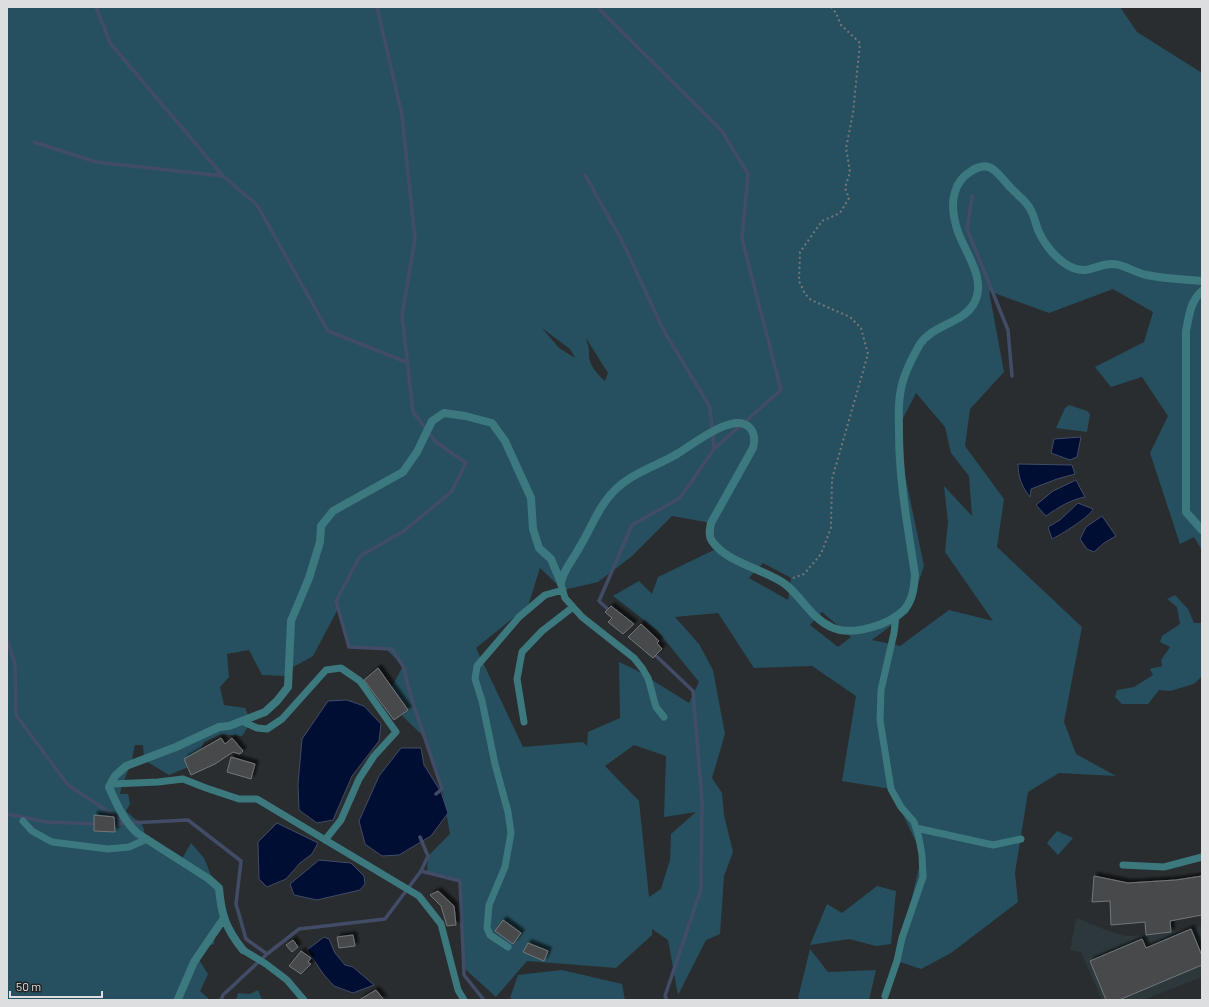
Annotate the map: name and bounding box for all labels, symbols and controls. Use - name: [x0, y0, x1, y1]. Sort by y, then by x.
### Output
- scale bar: [10, 973, 102, 999]
- text: 50 m: [16, 979, 41, 993]

